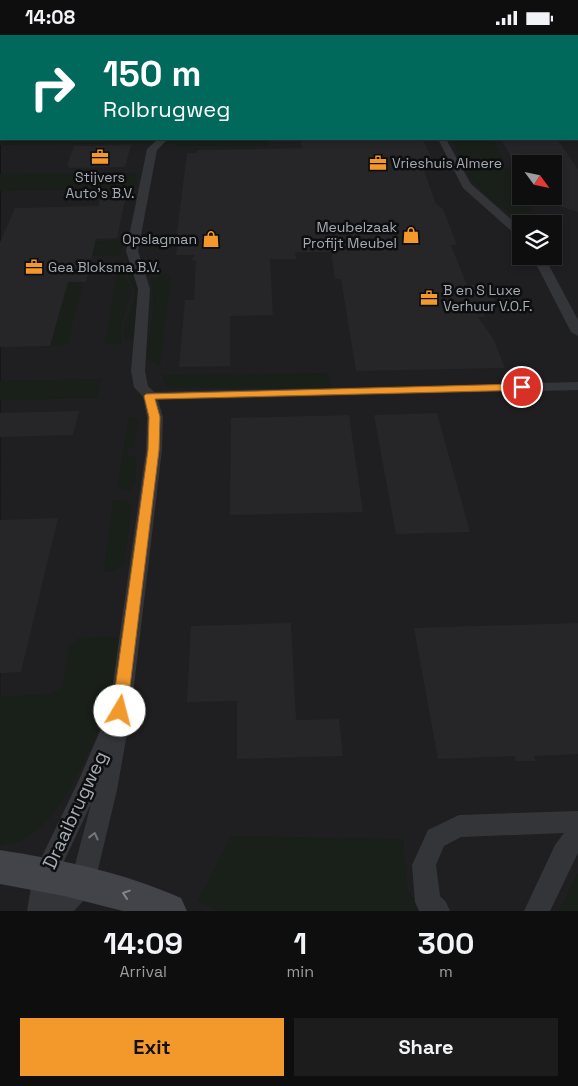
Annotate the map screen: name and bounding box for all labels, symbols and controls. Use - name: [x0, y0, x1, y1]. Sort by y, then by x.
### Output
- text: 14:08: [25, 5, 75, 30]
- text: 150 m: [103, 52, 201, 96]
- icon: right: [20, 55, 85, 120]
- text: Rolbrugweg: [103, 95, 230, 123]
- office icon: Stijvers Auto's B.V.: [90, 147, 110, 167]
- office icon: Vrieshuis Almere: [368, 153, 388, 173]
- place label: Vrieshuis Almere: [392, 154, 502, 172]
- north arrow: [512, 155, 562, 205]
- map controls: [512, 155, 562, 265]
- place label: Stijvers Auto's B.V.: [65, 168, 135, 202]
- button: layers: [512, 215, 562, 265]
- place label: Meubelzaak Profijt Meubel: [303, 218, 397, 252]
- shop icon: Meubelzaak Profijt Meubel: [401, 225, 421, 245]
- shop icon: Opslagman: [201, 229, 221, 249]
- place label: Opslagman: [122, 230, 197, 248]
- office icon: Gea Bloksma B.V.: [24, 257, 44, 277]
- place label: Gea Bloksma B.V.: [48, 258, 160, 276]
- place label: B en S Luxe Verhuur V.O.F.: [443, 281, 532, 315]
- office icon: B en S Luxe Verhuur V.O.F.: [419, 288, 439, 308]
- pin: [501, 366, 543, 408]
- icon: arrive: [508, 373, 536, 401]
- position arrow: [93, 684, 145, 736]
- street label: Draaibrugweg: [37, 747, 113, 873]
- one-way arrow: [89, 833, 99, 841]
- one-way arrow: [123, 890, 131, 900]
- text: 14:09: [103, 924, 183, 963]
- text: 1: [293, 924, 307, 963]
- text: 300: [417, 924, 475, 963]
- text: Arrival: [119, 961, 167, 982]
- text: min: [286, 961, 314, 982]
- text: m: [439, 961, 453, 982]
- button: Exit: [20, 1018, 284, 1076]
- button: Share: [294, 1018, 558, 1076]

